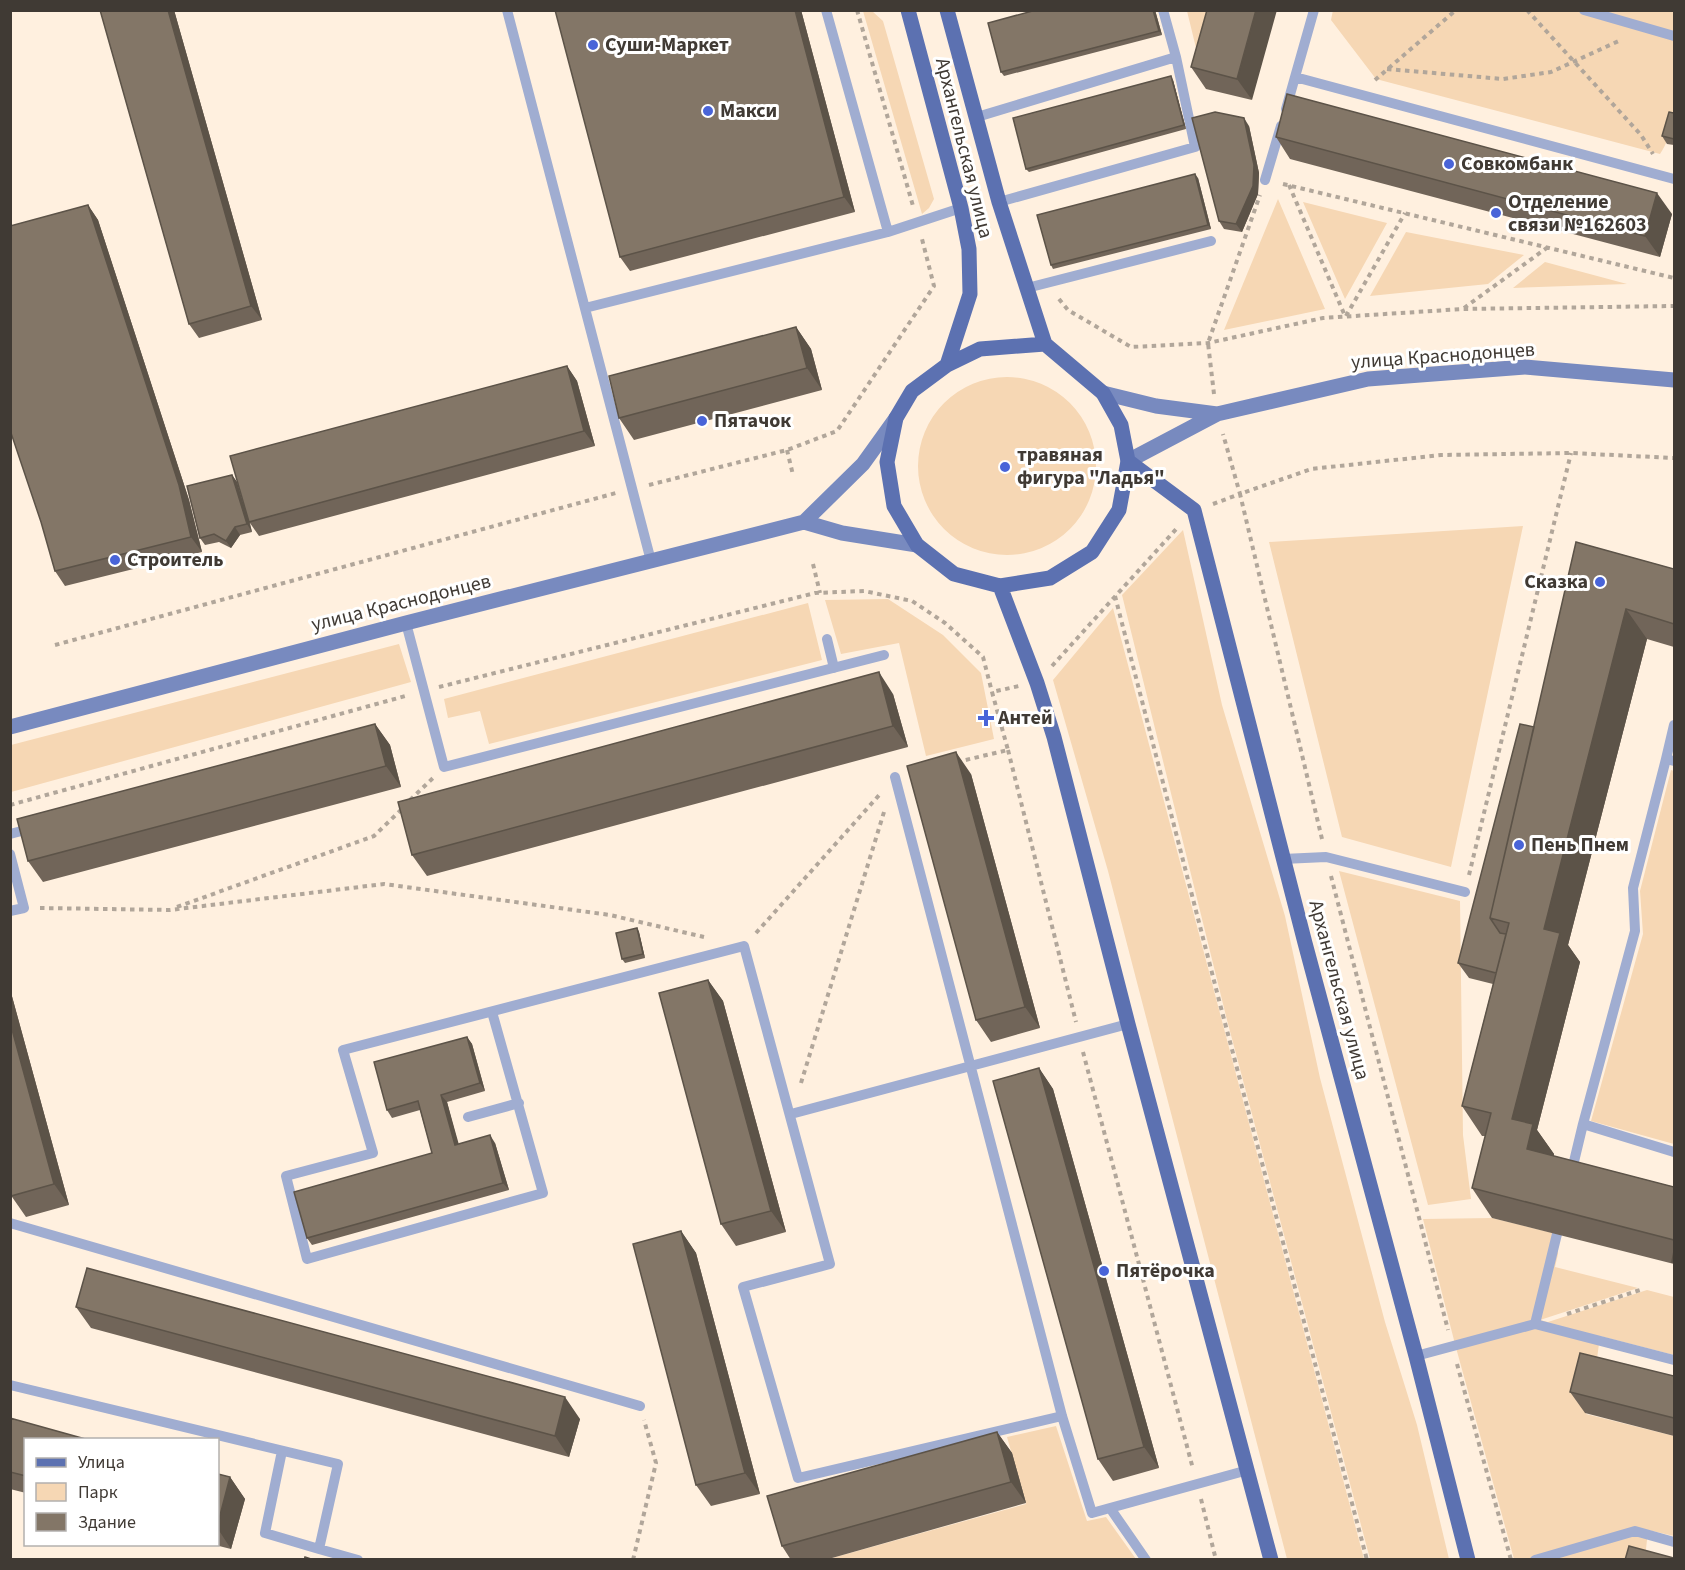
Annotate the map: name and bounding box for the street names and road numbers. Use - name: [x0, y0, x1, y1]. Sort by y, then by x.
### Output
- street label: Архангельская улица: [928, 55, 1000, 241]
- street label: улица Краснодонцев: [1350, 336, 1536, 376]
- street label: улица Краснодонцев: [308, 567, 494, 639]
- street label: Архангельская улица: [1302, 897, 1376, 1083]

